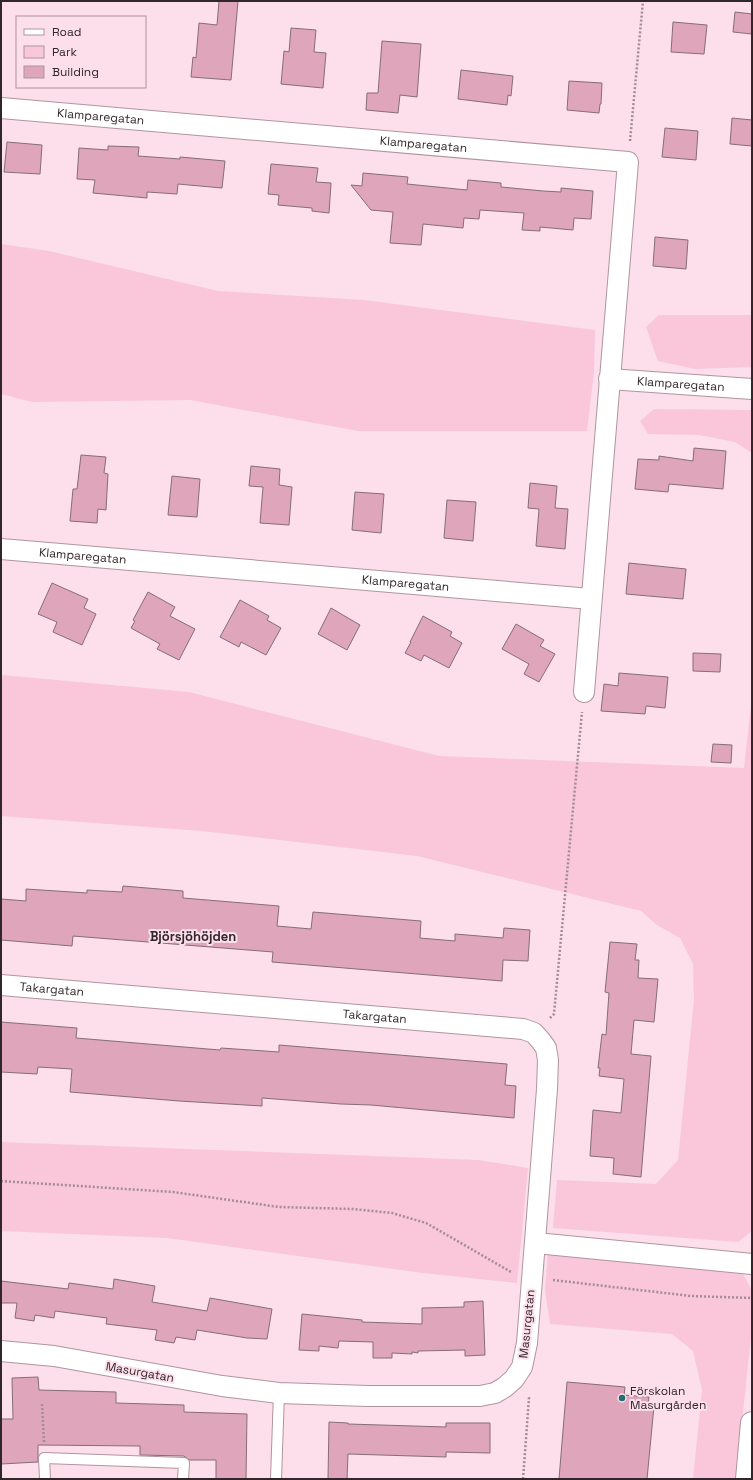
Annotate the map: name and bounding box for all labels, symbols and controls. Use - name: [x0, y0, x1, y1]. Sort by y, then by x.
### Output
- legend: [16, 16, 146, 88]
- text: Road: [52, 24, 81, 40]
- text: Park: [52, 44, 77, 60]
- text: Building: [52, 64, 99, 80]
- street label: Klamparegatan: [56, 105, 145, 128]
- street label: Klamparegatan: [379, 133, 468, 156]
- street label: Klamparegatan: [637, 373, 725, 395]
- street label: Klamparegatan: [38, 544, 127, 568]
- street label: Klamparegatan: [361, 572, 450, 595]
- district label: Björsjöhöjden: [150, 928, 236, 945]
- street label: Takargatan: [19, 979, 85, 1000]
- street label: Takargatan: [342, 1006, 407, 1027]
- street label: Masurgatan: [515, 1289, 539, 1359]
- street label: Masurgatan: [105, 1358, 175, 1386]
- place label: Förskolan Masurgården: [630, 1383, 706, 1413]
- marker: Förskolan Masurgården: [617, 1393, 627, 1403]

